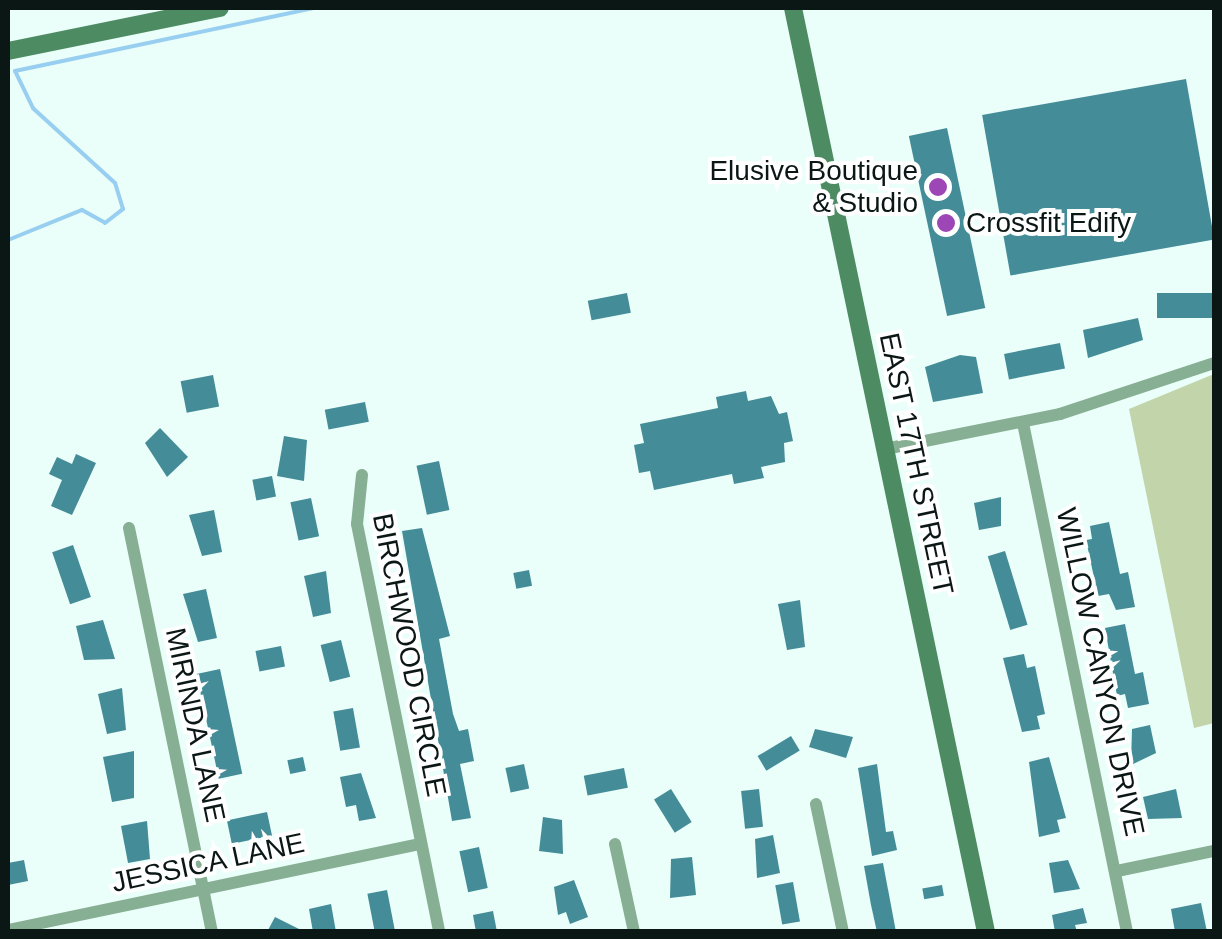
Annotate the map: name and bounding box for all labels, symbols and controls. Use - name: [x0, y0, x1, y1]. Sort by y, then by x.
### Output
- place label: Elusive Boutique & Studio: [709, 154, 918, 220]
- marker: Elusive Boutique & Studio: [927, 176, 949, 198]
- place label: Crossfit Edify: [966, 206, 1131, 240]
- marker: Crossfit Edify: [935, 212, 957, 234]
- street label: EAST 17TH STREET: [872, 330, 960, 598]
- street label: WILLOW CANYON DRIVE: [1049, 505, 1151, 839]
- street label: BIRCHWOOD CIRCLE: [365, 511, 453, 799]
- street label: MIRINDA LANE: [158, 624, 232, 826]
- street label: JESSICA LANE: [108, 826, 308, 900]

